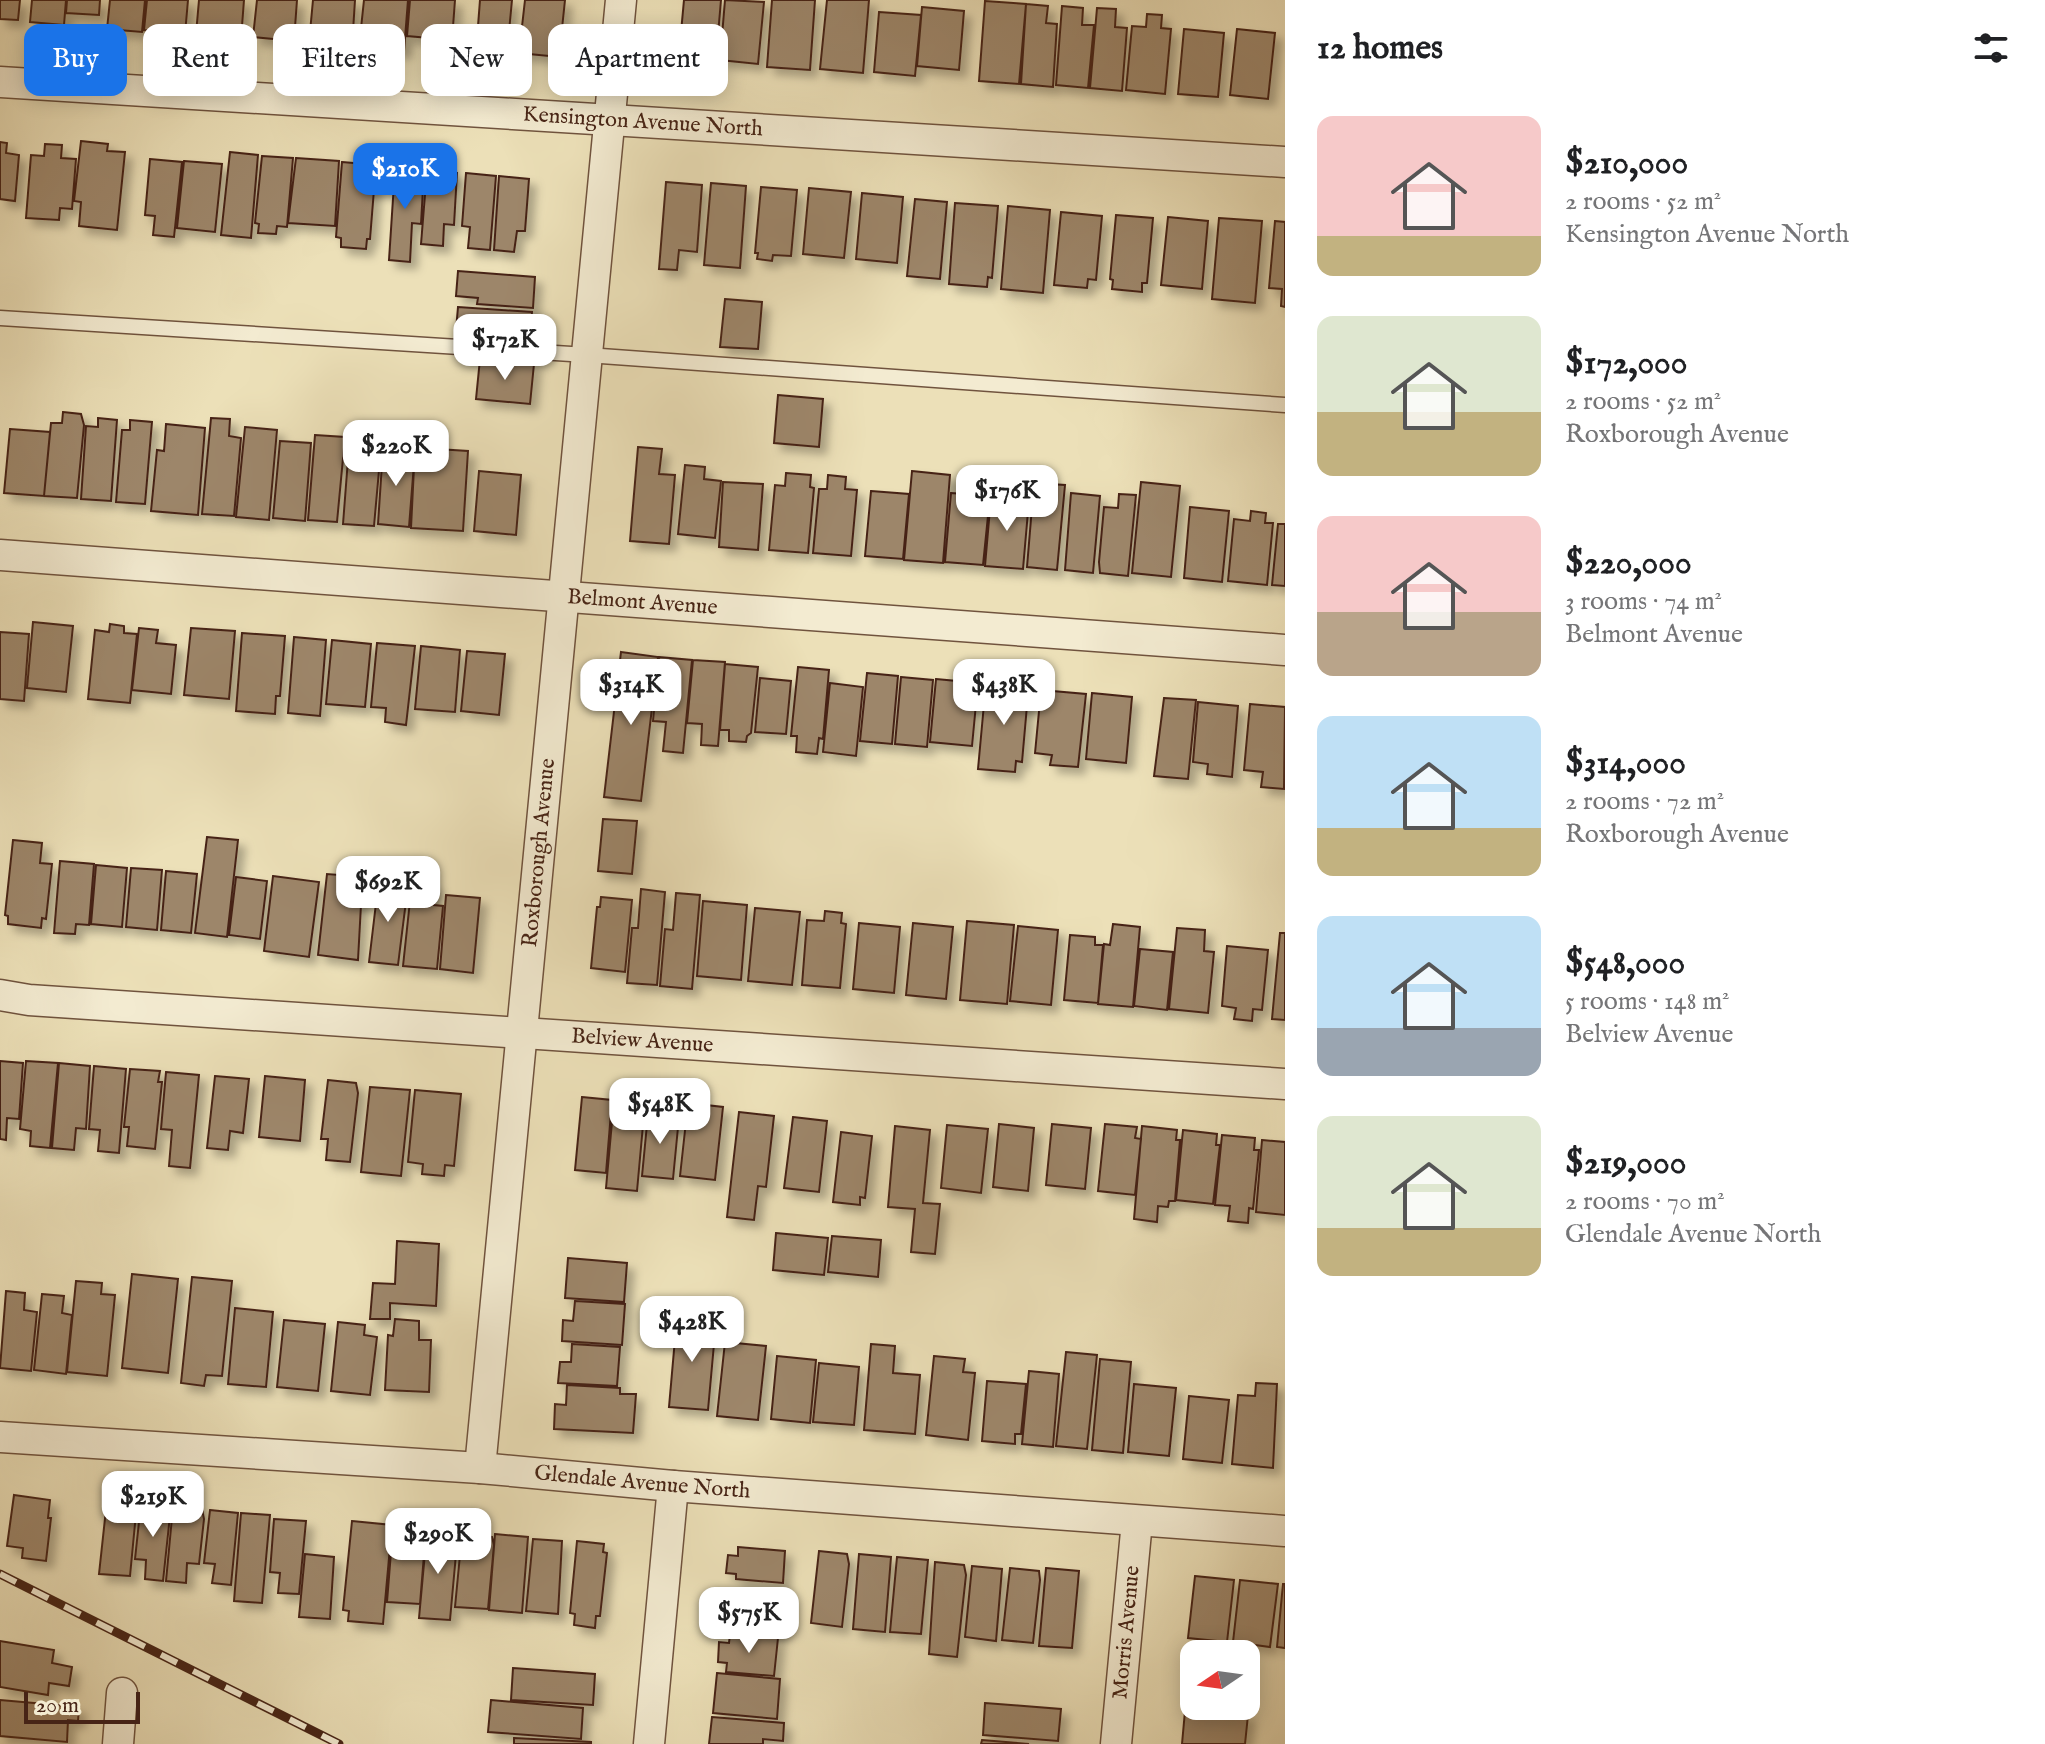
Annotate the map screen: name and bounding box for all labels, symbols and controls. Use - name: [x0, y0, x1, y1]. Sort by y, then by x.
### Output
- chip: Buy: [24, 24, 127, 96]
- chip: Rent: [143, 24, 257, 96]
- chip: Filters: [273, 24, 405, 96]
- chip: New: [421, 24, 532, 96]
- chip: Apartment: [548, 24, 728, 96]
- icon: filters: [1969, 26, 2013, 70]
- text: 12 homes: [1317, 27, 1443, 70]
- street label: Kensington Avenue North: [522, 101, 764, 143]
- text: $210,000: [1565, 142, 1688, 185]
- pin: $210K: [349, 143, 461, 211]
- icon: home: [1381, 148, 1477, 244]
- text: $210K: [371, 152, 439, 185]
- text: 2 rooms · 52 m²: [1565, 185, 1721, 218]
- text: Kensington Avenue North: [1565, 218, 1849, 251]
- pin: $172K: [449, 314, 561, 382]
- text: $172K: [471, 323, 539, 356]
- text: $172,000: [1565, 342, 1688, 385]
- icon: home: [1381, 348, 1477, 444]
- text: 2 rooms · 52 m²: [1565, 385, 1721, 418]
- text: Roxborough Avenue: [1565, 418, 1789, 451]
- pin: $220K: [340, 420, 452, 488]
- text: $220K: [361, 429, 431, 462]
- pin: $176K: [951, 465, 1063, 533]
- text: $176K: [974, 474, 1040, 507]
- text: $220,000: [1565, 542, 1692, 585]
- icon: home: [1381, 548, 1477, 644]
- street label: Belmont Avenue: [566, 583, 718, 622]
- text: 3 rooms · 74 m²: [1565, 585, 1722, 618]
- text: Belmont Avenue: [1565, 618, 1743, 651]
- pin: $314K: [575, 659, 687, 727]
- pin: $438K: [948, 659, 1060, 727]
- text: $314K: [598, 668, 664, 701]
- text: $438K: [971, 668, 1037, 701]
- text: $314,000: [1565, 742, 1686, 785]
- icon: home: [1381, 748, 1477, 844]
- street label: Roxborough Avenue: [516, 757, 562, 949]
- text: 2 rooms · 72 m²: [1565, 785, 1724, 818]
- text: Roxborough Avenue: [1565, 818, 1789, 851]
- pin: $692K: [332, 856, 444, 924]
- text: $692K: [354, 865, 422, 898]
- text: $548,000: [1565, 942, 1685, 985]
- icon: home: [1381, 948, 1477, 1044]
- text: 5 rooms · 148 m²: [1565, 985, 1730, 1018]
- text: Belview Avenue: [1565, 1018, 1733, 1051]
- street label: Belview Avenue: [570, 1022, 714, 1060]
- pin: $548K: [604, 1078, 716, 1146]
- text: $548K: [627, 1087, 693, 1120]
- text: $219,000: [1565, 1142, 1686, 1185]
- icon: home: [1381, 1148, 1477, 1244]
- text: 2 rooms · 70 m²: [1565, 1185, 1725, 1218]
- text: Glendale Avenue North: [1565, 1218, 1821, 1251]
- pin: $428K: [636, 1296, 748, 1364]
- text: $428K: [658, 1305, 726, 1338]
- street label: Glendale Avenue North: [533, 1459, 752, 1506]
- pin: $219K: [97, 1471, 209, 1539]
- text: $219K: [120, 1480, 186, 1513]
- pin: $290K: [382, 1508, 494, 1576]
- text: $290K: [403, 1517, 473, 1550]
- street label: Morris Avenue: [1106, 1564, 1147, 1701]
- pin: $575K: [693, 1587, 805, 1655]
- text: $575K: [717, 1596, 781, 1629]
- north arrow: [1180, 1640, 1260, 1720]
- map controls: [1180, 1640, 1260, 1720]
- scale bar: [24, 1688, 140, 1724]
- text: 20 m: [36, 1692, 79, 1720]

